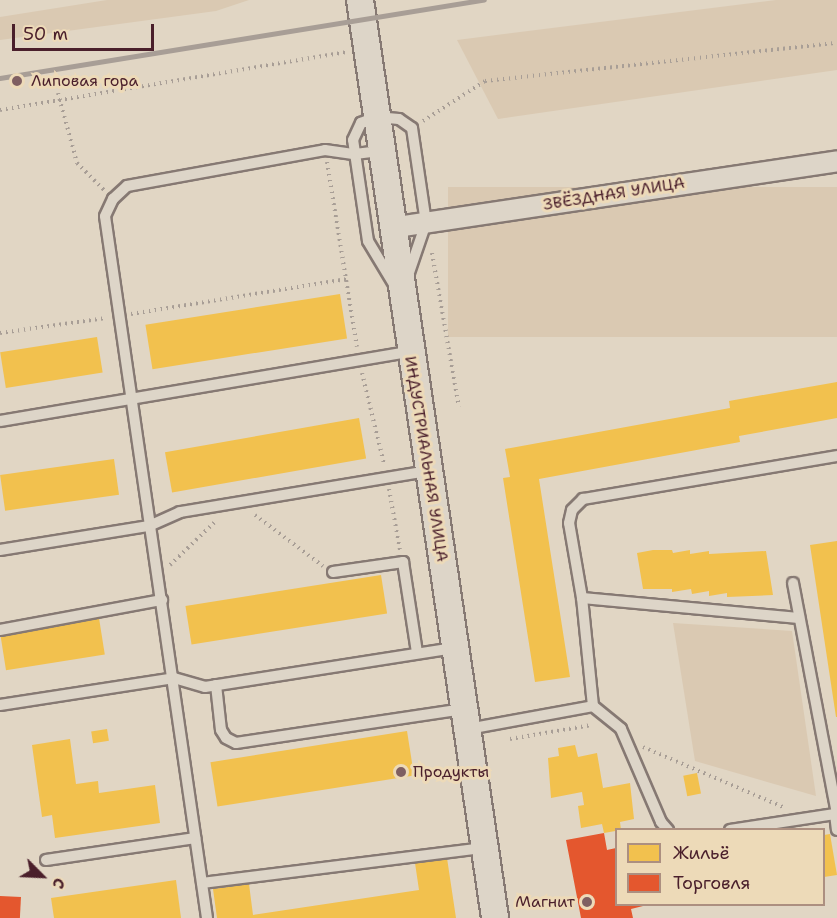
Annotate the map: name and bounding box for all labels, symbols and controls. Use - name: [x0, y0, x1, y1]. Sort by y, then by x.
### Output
- scale bar: [15, 12, 158, 50]
- text: 50 m: [23, 22, 68, 46]
- place label: Липовая гора: [31, 71, 138, 91]
- marker: Липовая гора: [8, 72, 26, 90]
- street label: ЗВЁЗДНАЯ УЛИЦА: [542, 173, 686, 215]
- street label: ИНДУСТРИАЛЬНАЯ УЛИЦА: [400, 355, 452, 563]
- place label: Продукты: [413, 762, 489, 782]
- marker: Продукты: [394, 765, 408, 779]
- legend: [615, 828, 825, 906]
- text: Жильё: [673, 841, 730, 865]
- north arrow: [12, 846, 72, 906]
- text: Торговля: [673, 871, 751, 895]
- text: С: [47, 875, 70, 892]
- place label: Магнит: [515, 892, 575, 912]
- marker: Магнит: [580, 895, 594, 909]

